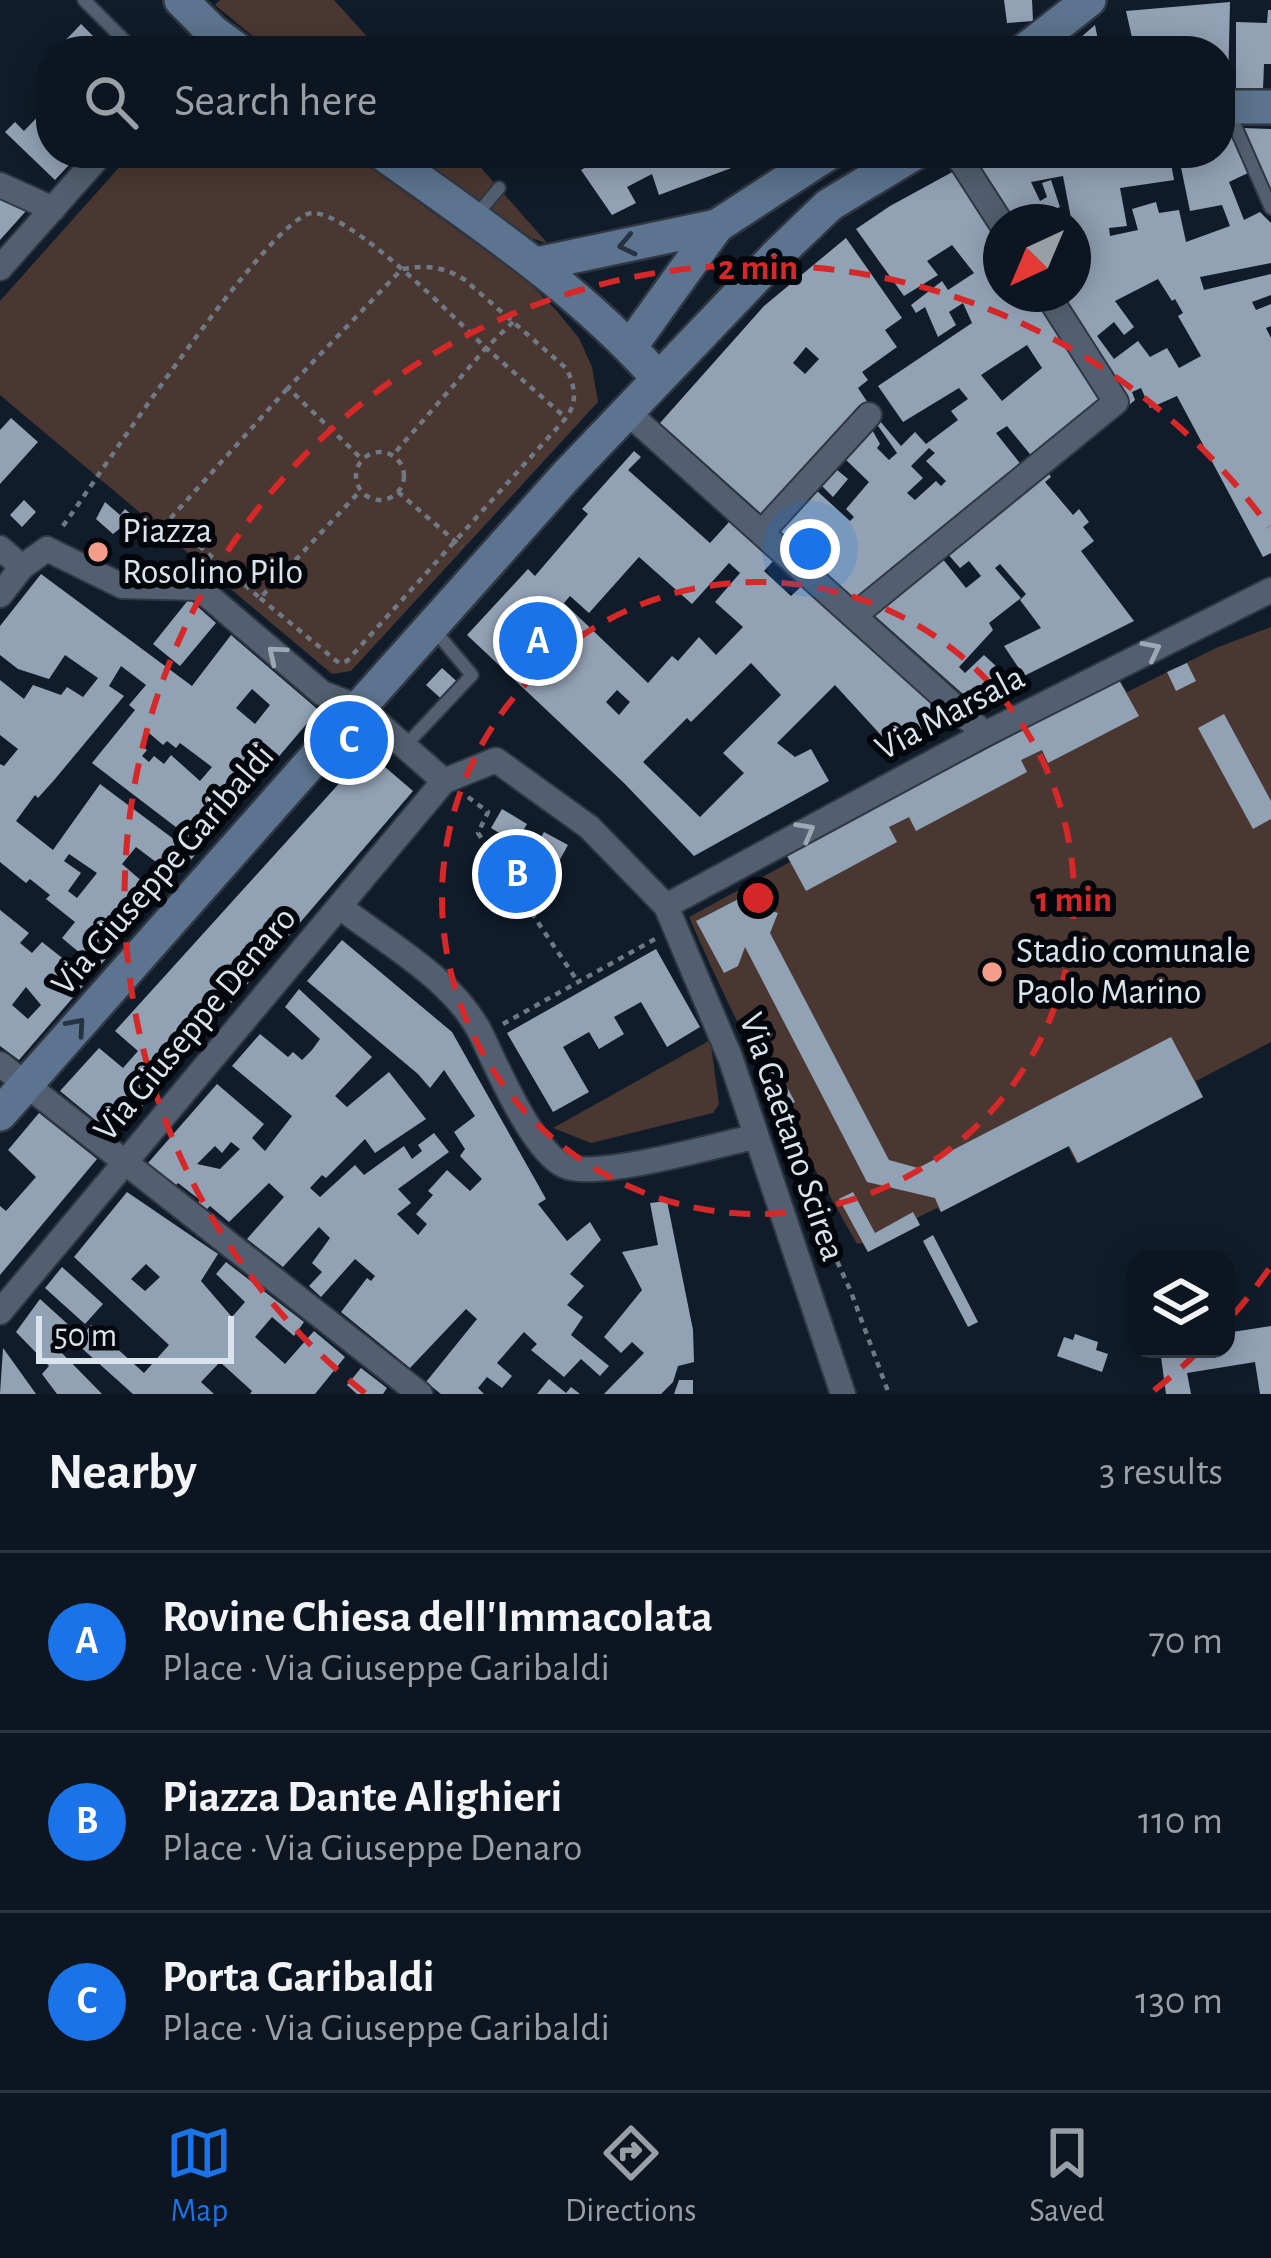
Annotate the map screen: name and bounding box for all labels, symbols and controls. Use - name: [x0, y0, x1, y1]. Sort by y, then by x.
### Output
- search box: [36, 36, 1235, 168]
- icon: search: [78, 69, 144, 135]
- text: Search here: [174, 79, 377, 124]
- north arrow: [983, 204, 1091, 312]
- one-way arrow: [618, 231, 638, 257]
- text: 2 min: [718, 250, 798, 286]
- place label: Piazza Rosolino Pilo: [122, 513, 303, 590]
- your location: [780, 519, 840, 579]
- marker: Piazza Rosolino Pilo: [85, 539, 111, 565]
- pin: A: [499, 596, 577, 686]
- one-way arrow: [1139, 641, 1161, 664]
- one-way arrow: [268, 646, 290, 668]
- street label: Via Marsala: [870, 659, 1030, 767]
- pin: C: [310, 695, 388, 785]
- street label: Via Giuseppe Garibaldi: [45, 738, 281, 1002]
- one-way arrow: [794, 822, 815, 845]
- pin: B: [478, 829, 556, 919]
- centre of rings: [737, 877, 779, 919]
- text: 1 min: [1036, 882, 1112, 918]
- street label: Via Giuseppe Denaro: [87, 900, 303, 1148]
- place label: Stadio comunale Paolo Marino: [1016, 933, 1251, 1010]
- marker: Stadio comunale Paolo Marino: [979, 959, 1005, 985]
- street label: Via Gaetano Scirea: [733, 1008, 851, 1266]
- one-way arrow: [63, 1018, 84, 1040]
- map controls: [1127, 1250, 1235, 1358]
- button: layers: [1127, 1250, 1235, 1358]
- scale bar: [36, 1310, 234, 1363]
- text: 50 m: [54, 1320, 117, 1353]
- text: Nearby: [48, 1447, 197, 1498]
- text: 3 results: [1099, 1453, 1223, 1492]
- text: Rovine Chiesa dell'Immacolata: [162, 1595, 713, 1640]
- text: A: [75, 1622, 99, 1661]
- text: 70 m: [1149, 1622, 1223, 1661]
- text: Place · Via Giuseppe Garibaldi: [162, 1649, 610, 1688]
- text: Piazza Dante Alighieri: [162, 1775, 562, 1820]
- text: B: [76, 1802, 98, 1841]
- text: 110 m: [1138, 1802, 1223, 1841]
- text: Place · Via Giuseppe Denaro: [162, 1829, 582, 1868]
- text: Porta Garibaldi: [162, 1955, 435, 2000]
- text: C: [77, 1982, 97, 2021]
- text: 130 m: [1135, 1982, 1223, 2021]
- text: Place · Via Giuseppe Garibaldi: [162, 2009, 610, 2048]
- tab: Map: [166, 2120, 232, 2232]
- tab: Directions: [565, 2120, 696, 2232]
- tab: Saved: [1029, 2120, 1105, 2232]

